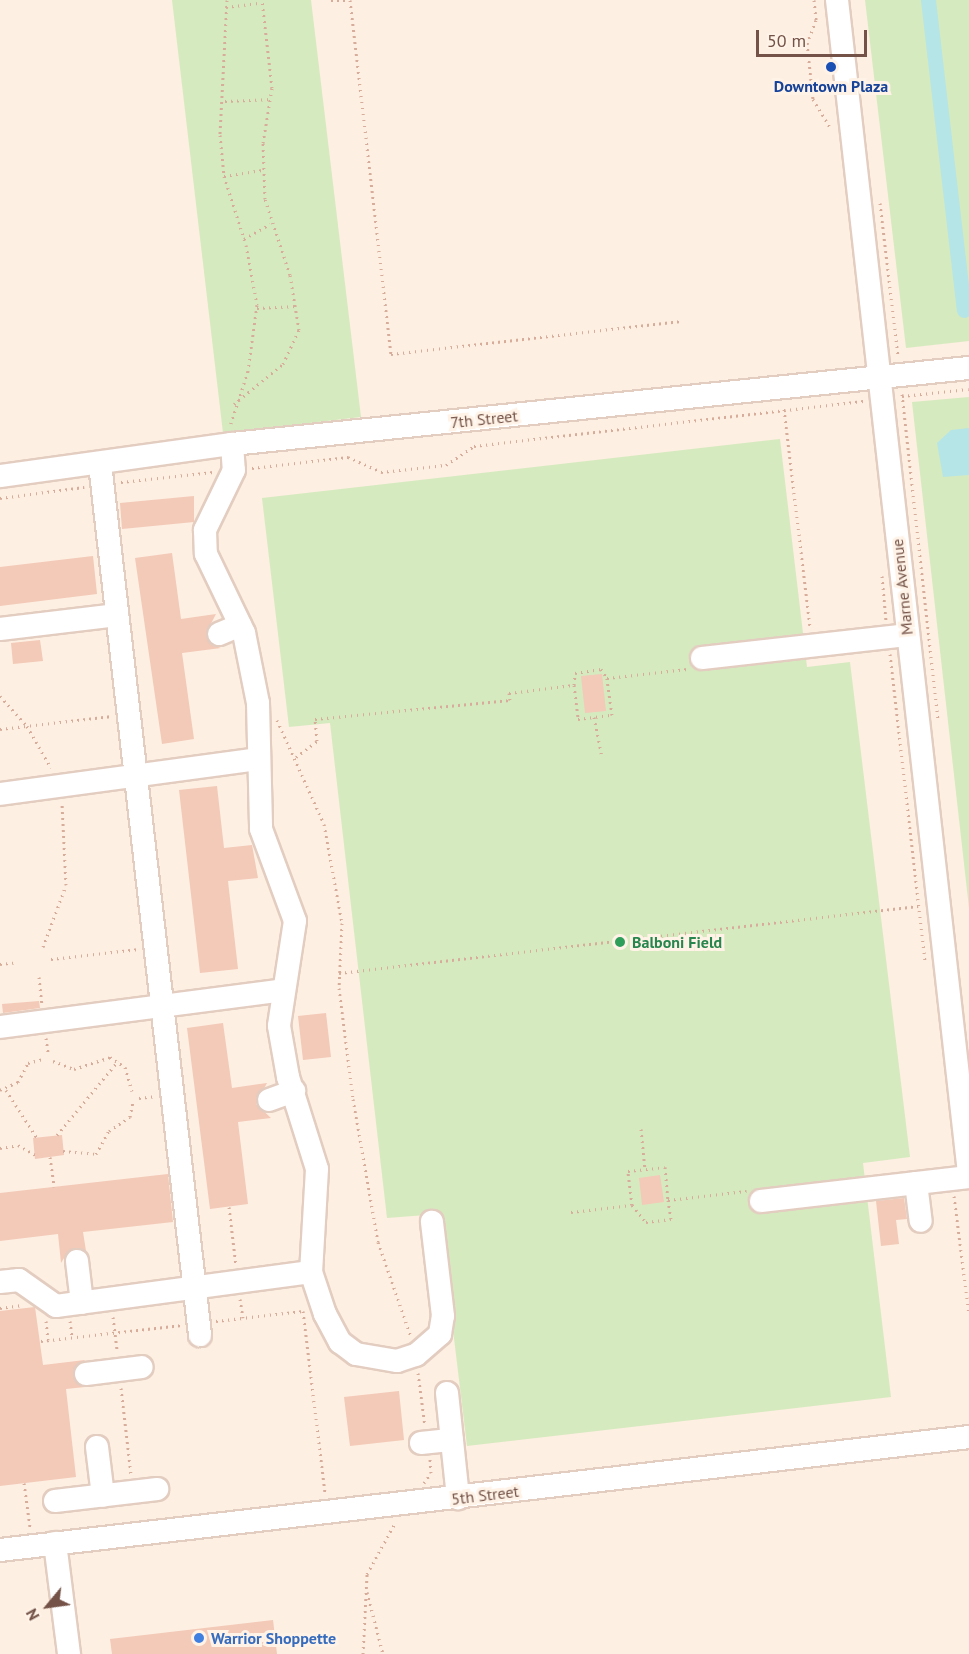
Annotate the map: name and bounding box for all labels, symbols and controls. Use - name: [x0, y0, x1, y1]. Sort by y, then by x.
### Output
- scale bar: [759, 18, 870, 56]
- text: 50 m: [767, 29, 806, 52]
- marker: Downtown Plaza: [824, 60, 838, 74]
- place label: Downtown Plaza: [774, 76, 888, 96]
- street label: 7th Street: [449, 406, 519, 432]
- street label: Marne Avenue: [887, 538, 917, 636]
- place label: Balboni Field: [632, 932, 722, 952]
- marker: Balboni Field: [613, 935, 627, 949]
- street label: 5th Street: [450, 1481, 520, 1509]
- north arrow: [18, 1576, 78, 1636]
- text: N: [21, 1605, 44, 1624]
- place label: Warrior Shoppette: [211, 1628, 336, 1648]
- marker: Warrior Shoppette: [192, 1631, 206, 1645]

